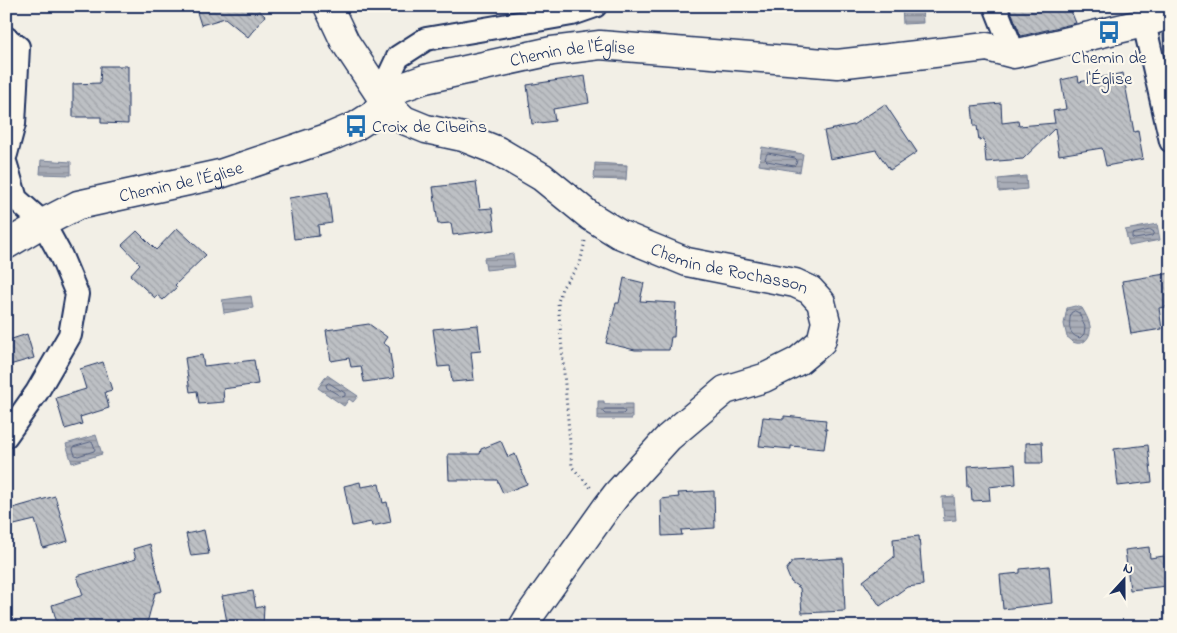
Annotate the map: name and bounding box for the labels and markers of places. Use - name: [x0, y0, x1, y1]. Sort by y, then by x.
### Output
- bus stop icon: Chemin de l'Église: [1096, 19, 1122, 45]
- place label: Chemin de l'Église: [1071, 46, 1148, 94]
- bus stop icon: Croix de Cibeins: [343, 113, 369, 139]
- place label: Croix de Cibeins: [372, 115, 487, 141]

